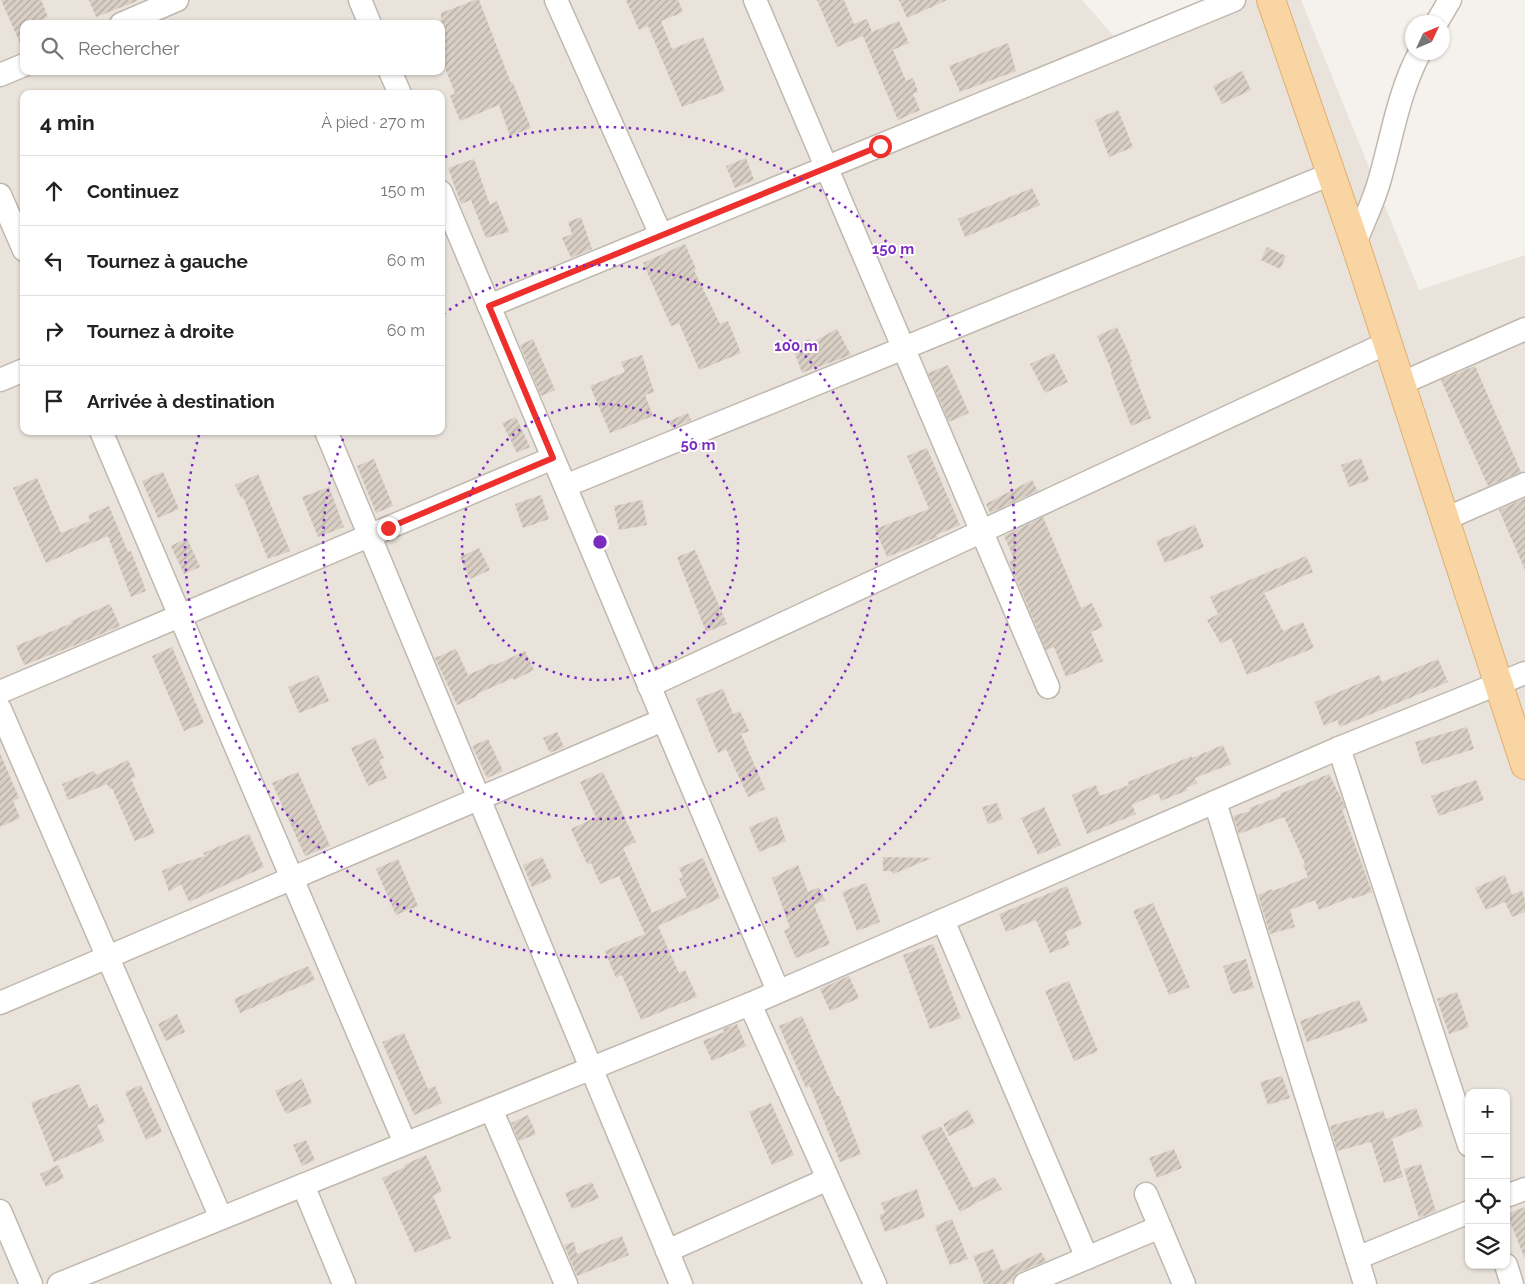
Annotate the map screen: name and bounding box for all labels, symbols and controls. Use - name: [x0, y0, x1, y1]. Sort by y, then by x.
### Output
- north arrow: [1405, 15, 1450, 60]
- search box: [20, 20, 445, 75]
- icon: search: [38, 34, 66, 62]
- text: Rechercher: [78, 37, 180, 59]
- text: 4 min: [40, 110, 95, 135]
- text: À pied · 270 m: [321, 113, 425, 132]
- route start: [869, 135, 892, 158]
- icon: ahead: [40, 177, 68, 205]
- text: Continuez: [87, 180, 179, 202]
- text: 150 m: [381, 181, 425, 200]
- text: 150 m: [872, 240, 914, 258]
- icon: left: [40, 247, 68, 275]
- text: Tournez à gauche: [87, 250, 248, 272]
- text: 60 m: [387, 251, 425, 270]
- icon: right: [40, 317, 68, 345]
- text: Tournez à droite: [87, 320, 234, 342]
- text: 60 m: [387, 321, 425, 340]
- text: 100 m: [774, 337, 818, 355]
- icon: arrive: [40, 387, 68, 415]
- text: Arrivée à destination: [87, 390, 275, 412]
- text: 50 m: [680, 436, 716, 454]
- route end: [377, 517, 400, 540]
- centre of rings: [591, 533, 609, 551]
- map controls: [1465, 1089, 1510, 1269]
- button: +: [1465, 1089, 1510, 1134]
- button: −: [1465, 1134, 1510, 1179]
- button: locate: [1465, 1179, 1510, 1224]
- button: layers: [1465, 1224, 1510, 1269]

